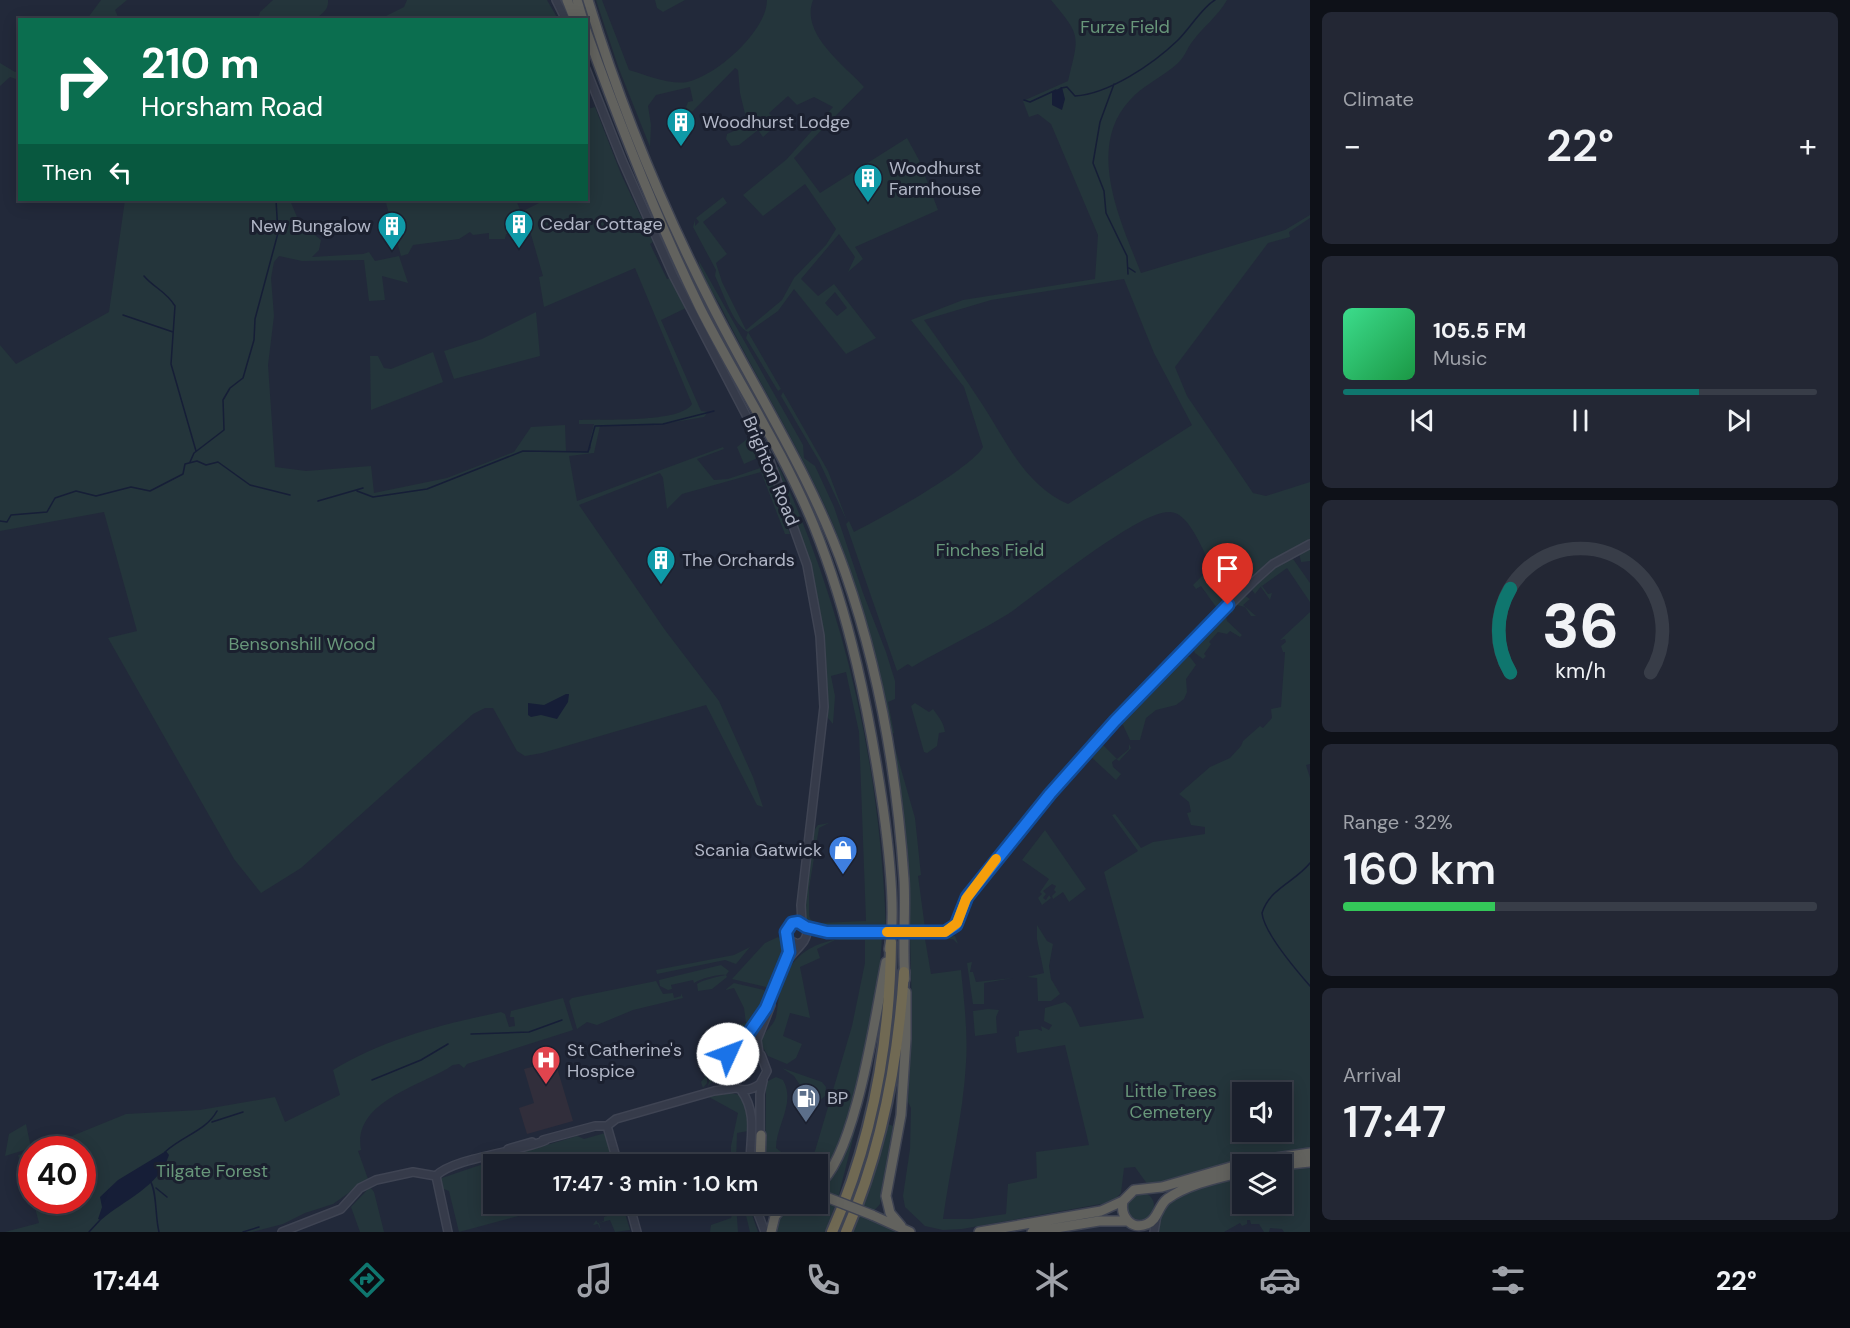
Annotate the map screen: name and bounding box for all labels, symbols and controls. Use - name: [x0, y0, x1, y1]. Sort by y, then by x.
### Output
- park label: Furze Field: [1080, 15, 1170, 39]
- text: 210 m: [141, 36, 259, 91]
- icon: right: [42, 42, 120, 120]
- text: Climate: [1343, 86, 1414, 112]
- text: Horsham Road: [141, 89, 323, 124]
- building icon: Woodhurst Lodge: [665, 106, 697, 148]
- place label: Woodhurst Lodge: [702, 110, 850, 134]
- text: 22°: [1546, 116, 1614, 175]
- text: −: [1343, 124, 1361, 167]
- text: +: [1799, 124, 1817, 167]
- icon: left: [104, 156, 137, 189]
- place label: Woodhurst Farmhouse: [889, 156, 981, 201]
- text: Then: [42, 158, 92, 187]
- building icon: Woodhurst Farmhouse: [852, 162, 884, 204]
- building icon: Cedar Cottage: [503, 208, 535, 250]
- building icon: New Bungalow: [376, 210, 408, 252]
- place label: Cedar Cottage: [540, 212, 663, 236]
- place label: New Bungalow: [251, 214, 371, 238]
- text: 105.5 FM: [1433, 316, 1526, 345]
- text: Music: [1433, 345, 1488, 371]
- icon: previous: [1406, 404, 1439, 437]
- icon: pause: [1564, 404, 1597, 437]
- icon: next: [1722, 404, 1755, 437]
- street label: Brighton Road: [737, 413, 805, 529]
- park label: Finches Field: [936, 538, 1044, 562]
- pin: [1202, 543, 1253, 605]
- building icon: The Orchards: [645, 544, 677, 586]
- place label: The Orchards: [682, 548, 795, 572]
- icon: arrive: [1211, 552, 1244, 585]
- text: 36: [1541, 585, 1619, 666]
- park label: Bensonshill Wood: [228, 632, 376, 656]
- text: km/h: [1555, 657, 1605, 685]
- text: Range · 32%: [1343, 809, 1453, 835]
- shop icon: Scania Gatwick: [827, 834, 859, 876]
- place label: Scania Gatwick: [695, 838, 822, 862]
- text: 160 km: [1343, 839, 1496, 898]
- position arrow: [696, 1022, 760, 1086]
- place label: St Catherine's Hospice: [567, 1038, 682, 1083]
- hospital icon: St Catherine's Hospice: [530, 1044, 562, 1086]
- text: Arrival: [1343, 1062, 1401, 1088]
- park label: Little Trees Cemetery: [1125, 1079, 1217, 1124]
- fuel station icon: BP: [790, 1082, 822, 1124]
- map controls: [1232, 1082, 1292, 1214]
- button: sound: [1232, 1082, 1292, 1142]
- place label: BP: [827, 1086, 848, 1110]
- text: 17:47: [1343, 1092, 1446, 1151]
- speed limit sign: 40: [18, 1136, 96, 1214]
- button: layers: [1232, 1154, 1292, 1214]
- park label: Tilgate Forest: [156, 1159, 268, 1183]
- text: 17:47 · 3 min · 1.0 km: [553, 1169, 758, 1198]
- icon: directions: [346, 1259, 388, 1301]
- icon: music: [574, 1259, 616, 1301]
- icon: phone: [802, 1259, 844, 1301]
- icon: climate: [1031, 1259, 1073, 1301]
- icon: car: [1259, 1259, 1301, 1301]
- icon: filters: [1487, 1259, 1529, 1301]
- text: 17:44: [93, 1263, 159, 1298]
- text: 22°: [1716, 1263, 1757, 1298]

